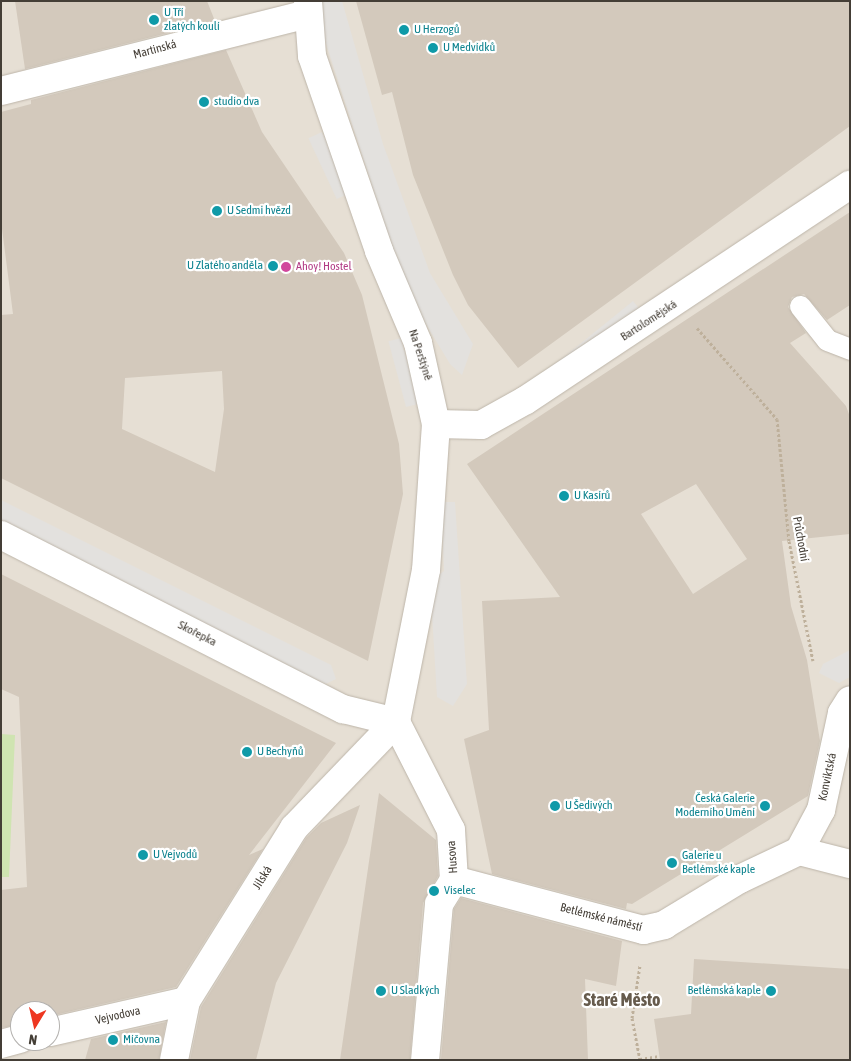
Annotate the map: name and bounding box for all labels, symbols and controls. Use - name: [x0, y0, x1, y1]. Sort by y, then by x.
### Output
- place label: U Tří zlatých koulí: [164, 6, 220, 34]
- marker: U Tří zlatých koulí: [148, 14, 160, 26]
- place label: U Herzogů: [414, 23, 459, 37]
- marker: U Herzogů: [398, 24, 410, 36]
- street label: Martinská: [132, 37, 178, 63]
- place label: U Medvídků: [443, 41, 495, 55]
- marker: U Medvídků: [427, 42, 439, 54]
- place label: studio dva: [214, 95, 259, 109]
- marker: studio dva: [198, 96, 210, 108]
- place label: U Sedmi hvězd: [227, 204, 291, 218]
- marker: U Sedmi hvězd: [211, 205, 223, 217]
- place label: U Zlatého anděla: [187, 259, 263, 273]
- marker: U Zlatého anděla: [267, 260, 279, 272]
- place label: Ahoy! Hostel: [296, 260, 352, 274]
- marker: Ahoy! Hostel: [280, 261, 292, 273]
- street label: Bartolomějská: [618, 297, 680, 345]
- street label: Na Perštýně: [405, 328, 435, 382]
- place label: U Kasírů: [574, 489, 610, 503]
- marker: U Kasírů: [558, 490, 570, 502]
- street label: Průchodní: [789, 515, 811, 563]
- street label: Skořepka: [175, 618, 219, 650]
- place label: U Bechyňů: [257, 745, 304, 759]
- marker: U Bechyňů: [241, 746, 253, 758]
- street label: Konviktská: [816, 752, 840, 802]
- place label: Česká Galerie Moderního Umění: [675, 792, 755, 820]
- place label: U Šedivých: [565, 799, 613, 813]
- marker: U Šedivých: [549, 800, 561, 812]
- marker: Česká Galerie Moderního Umění: [759, 800, 771, 812]
- street label: Husova: [445, 840, 461, 874]
- place label: U Vejvodů: [153, 848, 197, 862]
- marker: U Vejvodů: [137, 849, 149, 861]
- place label: Galerie u Betlémské kaple: [682, 849, 755, 877]
- marker: Galerie u Betlémské kaple: [666, 857, 678, 869]
- street label: Jilská: [250, 864, 276, 892]
- place label: Viselec: [444, 884, 475, 898]
- marker: Viselec: [428, 885, 440, 897]
- street label: Betlémské náměstí: [558, 901, 644, 935]
- place label: U Sladkých: [391, 984, 440, 998]
- place label: Betlémská kaple: [687, 984, 761, 998]
- marker: U Sladkých: [375, 985, 387, 997]
- marker: Betlémská kaple: [765, 985, 777, 997]
- district label: Staré Město: [583, 989, 661, 1011]
- north arrow: [10, 1001, 60, 1051]
- street label: Vejvodova: [94, 1004, 142, 1028]
- text: N: [27, 1031, 38, 1048]
- place label: Míčovna: [123, 1033, 160, 1047]
- marker: Míčovna: [107, 1034, 119, 1046]

